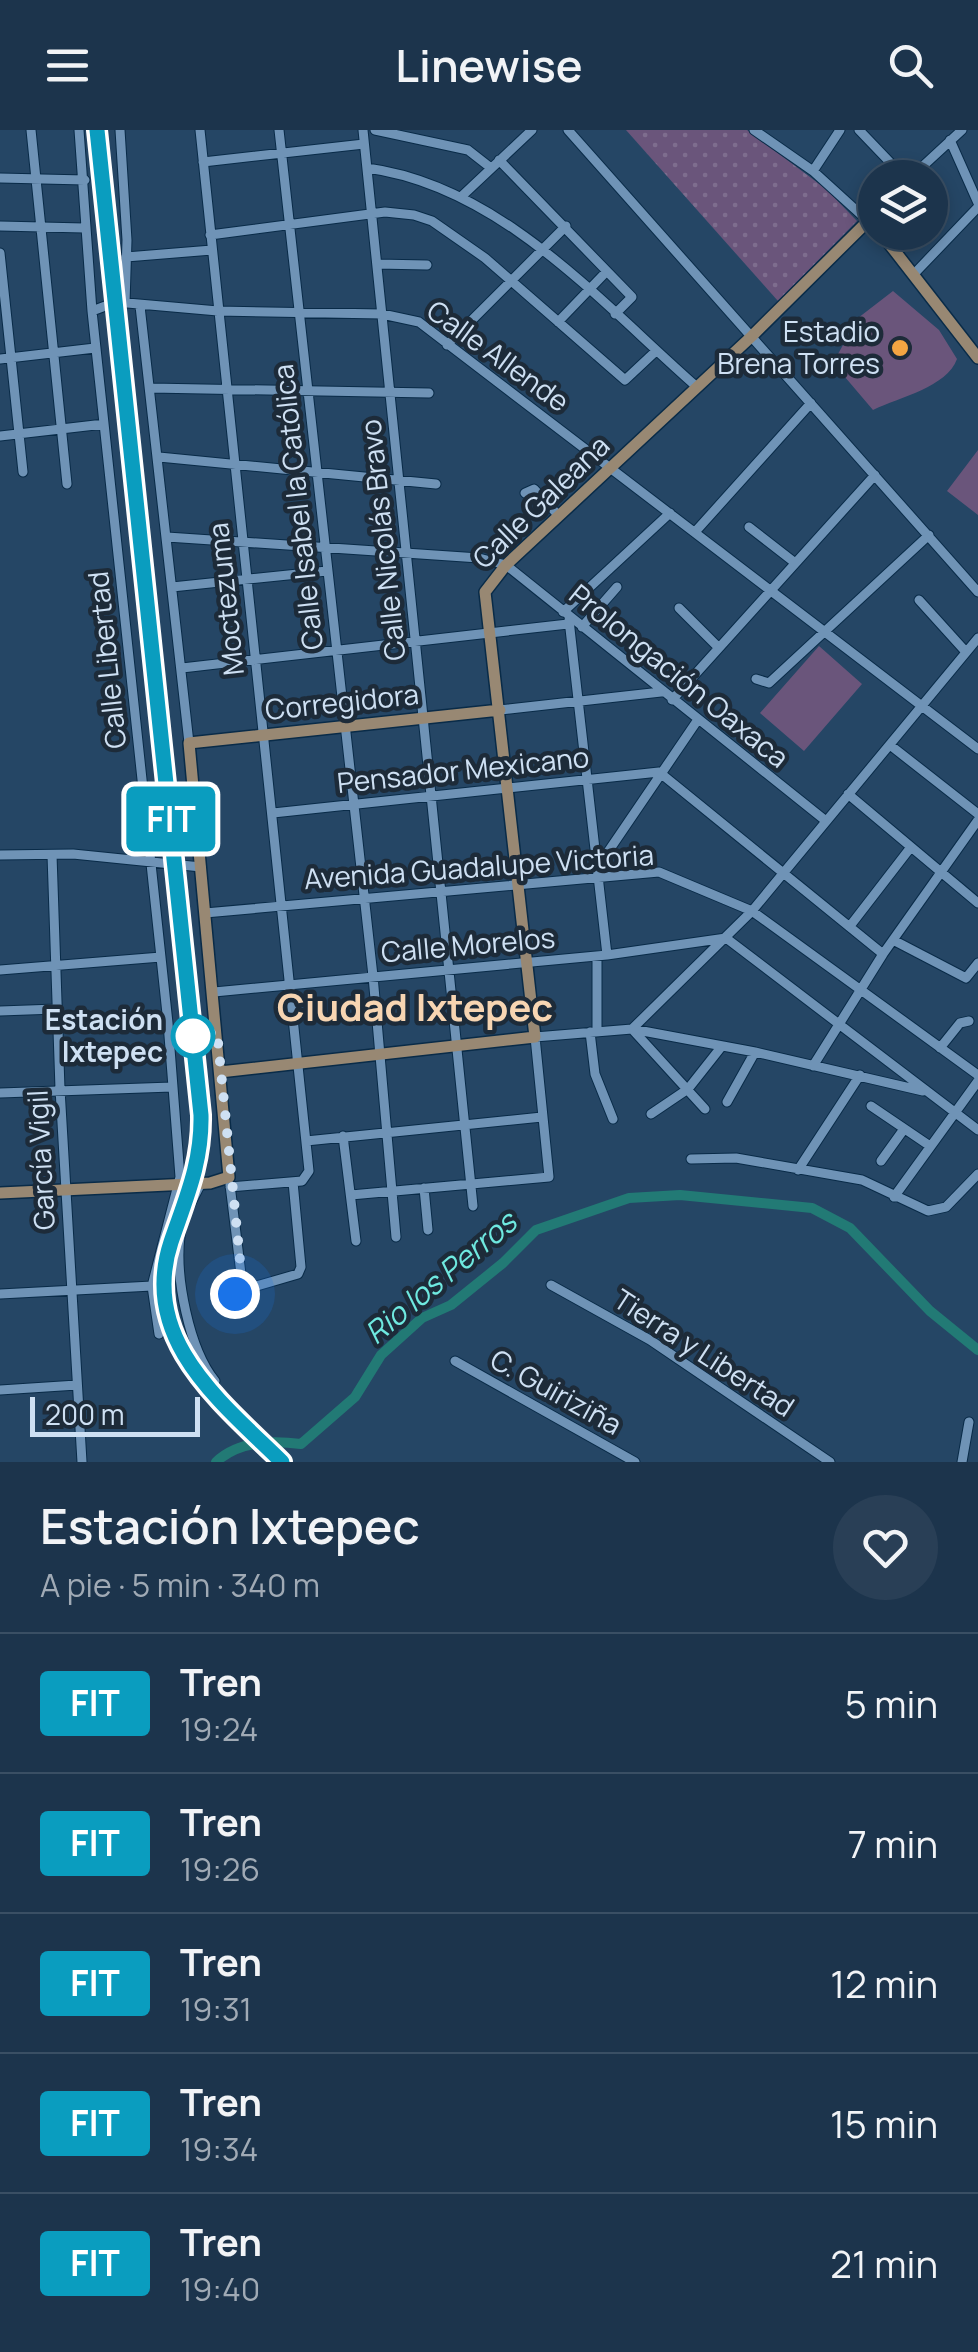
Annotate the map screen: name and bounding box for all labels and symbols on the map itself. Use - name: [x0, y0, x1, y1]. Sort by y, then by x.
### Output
- street label: Calle Allende: [420, 291, 577, 420]
- place label: Estadio Brena Torres: [717, 312, 880, 382]
- marker: Estadio Brena Torres: [889, 337, 911, 359]
- street label: Calle Isabel la Católica: [263, 362, 331, 652]
- street label: Calle Nicolás Bravo: [350, 418, 414, 663]
- street label: Calle Galeana: [464, 426, 617, 576]
- street label: Moctezuma: [198, 521, 252, 677]
- street label: Calle Libertad: [78, 570, 134, 751]
- street label: Prolongación Oaxaca: [562, 575, 797, 776]
- street label: Corregidora: [263, 674, 421, 728]
- street label: Pensador Mexicano: [335, 737, 591, 801]
- line badge: FIT: [114, 786, 228, 852]
- street label: Avenida Guadalupe Victoria: [303, 835, 655, 897]
- street label: Calle Morelos: [379, 917, 557, 971]
- district label: Ciudad Ixtepec: [277, 980, 553, 1032]
- place label: Estación Ixtepec: [45, 1000, 163, 1070]
- marker: Estación Ixtepec: [172, 1015, 214, 1057]
- street label: García Vigil: [17, 1089, 63, 1231]
- water label: Rio los Perros: [356, 1200, 526, 1352]
- your location: [210, 1269, 260, 1319]
- street label: Tierra y Libertad: [607, 1280, 802, 1425]
- street label: C. Guiriziña: [484, 1339, 629, 1443]
- scale bar: [30, 1392, 200, 1436]

